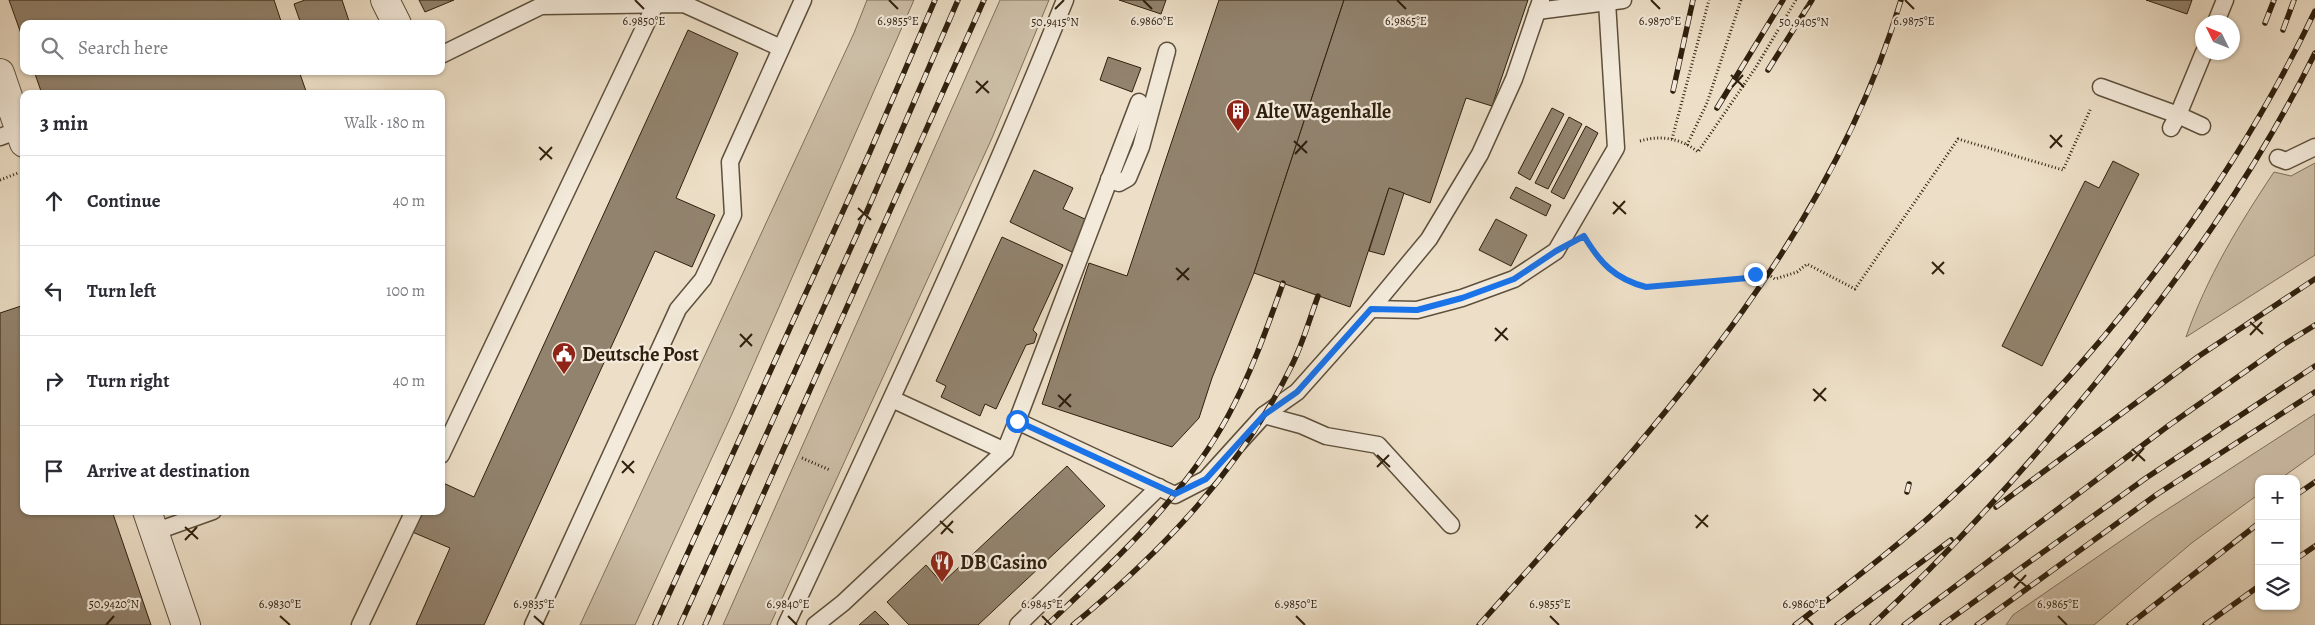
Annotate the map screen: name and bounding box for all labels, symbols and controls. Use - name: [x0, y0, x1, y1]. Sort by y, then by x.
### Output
- text: 6.9850°E: [623, 13, 665, 29]
- text: 6.9855°E: [877, 13, 919, 29]
- text: 6.9860°E: [1130, 13, 1174, 29]
- text: 6.9865°E: [1385, 13, 1427, 29]
- text: 6.9870°E: [1639, 13, 1681, 29]
- text: 6.9875°E: [1893, 13, 1935, 29]
- text: 50.9415°N: [1031, 14, 1079, 30]
- text: 50.9405°N: [1779, 14, 1829, 30]
- north arrow: [2195, 15, 2240, 60]
- search box: [20, 20, 445, 75]
- icon: search: [38, 34, 66, 62]
- text: Search here: [78, 35, 168, 61]
- building icon: Alte Wagenhalle: [1225, 98, 1251, 132]
- place label: Alte Wagenhalle: [1255, 98, 1391, 125]
- text: 3 min: [40, 109, 88, 137]
- text: Walk · 180 m: [344, 112, 425, 134]
- icon: ahead: [40, 187, 68, 215]
- text: Continue: [87, 188, 161, 214]
- text: 40 m: [393, 190, 425, 212]
- route end: [1744, 263, 1767, 286]
- icon: left: [40, 277, 68, 305]
- text: Turn left: [87, 278, 156, 304]
- text: 100 m: [386, 280, 425, 302]
- public building icon: Deutsche Post: [551, 341, 577, 375]
- place label: Deutsche Post: [582, 341, 699, 368]
- icon: right: [40, 367, 68, 395]
- text: Turn right: [87, 368, 169, 394]
- text: 40 m: [393, 370, 425, 392]
- route start: [1006, 410, 1029, 433]
- icon: arrive: [40, 457, 68, 485]
- text: Arrive at destination: [87, 458, 250, 484]
- map controls: [2255, 475, 2300, 610]
- button: +: [2255, 475, 2300, 520]
- button: −: [2255, 520, 2300, 565]
- restaurant icon: DB Casino: [929, 549, 955, 583]
- place label: DB Casino: [960, 549, 1047, 576]
- button: layers: [2255, 565, 2300, 610]
- text: 50.9420°N: [89, 596, 140, 612]
- text: 6.9830°E: [259, 596, 301, 612]
- text: 6.9835°E: [513, 596, 555, 612]
- text: 6.9840°E: [766, 596, 810, 612]
- text: 6.9845°E: [1021, 596, 1063, 612]
- text: 6.9850°E: [1275, 596, 1317, 612]
- text: 6.9855°E: [1529, 596, 1571, 612]
- text: 6.9860°E: [1782, 596, 1826, 612]
- text: 6.9865°E: [2037, 596, 2079, 612]

